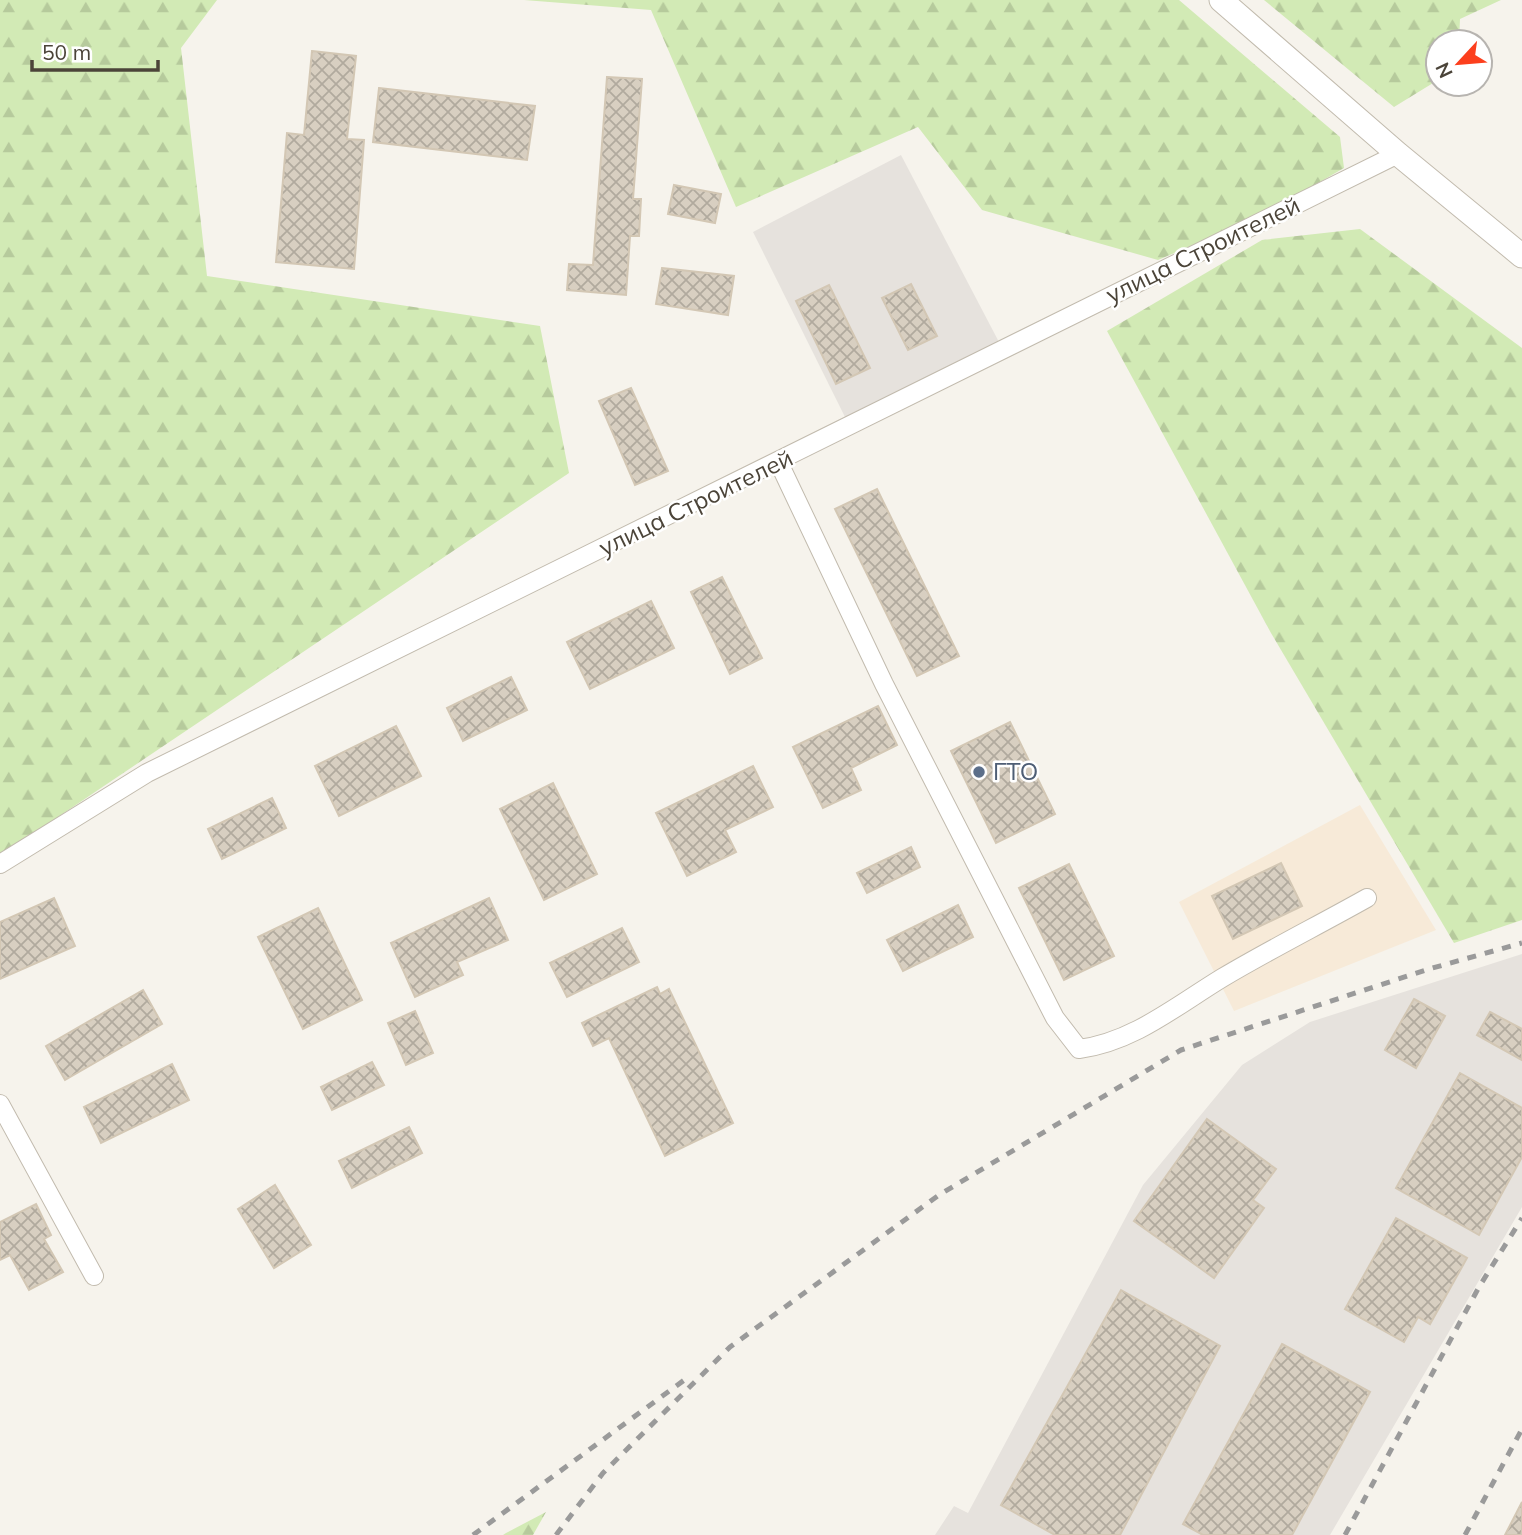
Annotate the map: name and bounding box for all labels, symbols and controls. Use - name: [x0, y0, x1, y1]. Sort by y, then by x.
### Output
- scale bar: [32, 28, 158, 72]
- north arrow: [1424, 28, 1494, 98]
- text: 50 m: [42, 39, 91, 65]
- text: N: [1430, 59, 1458, 82]
- street label: улица Строителей: [1101, 189, 1305, 309]
- street label: улица Строителей: [594, 442, 798, 562]
- place label: ГТО: [993, 756, 1038, 786]
- marker: ГТО: [971, 764, 987, 780]

